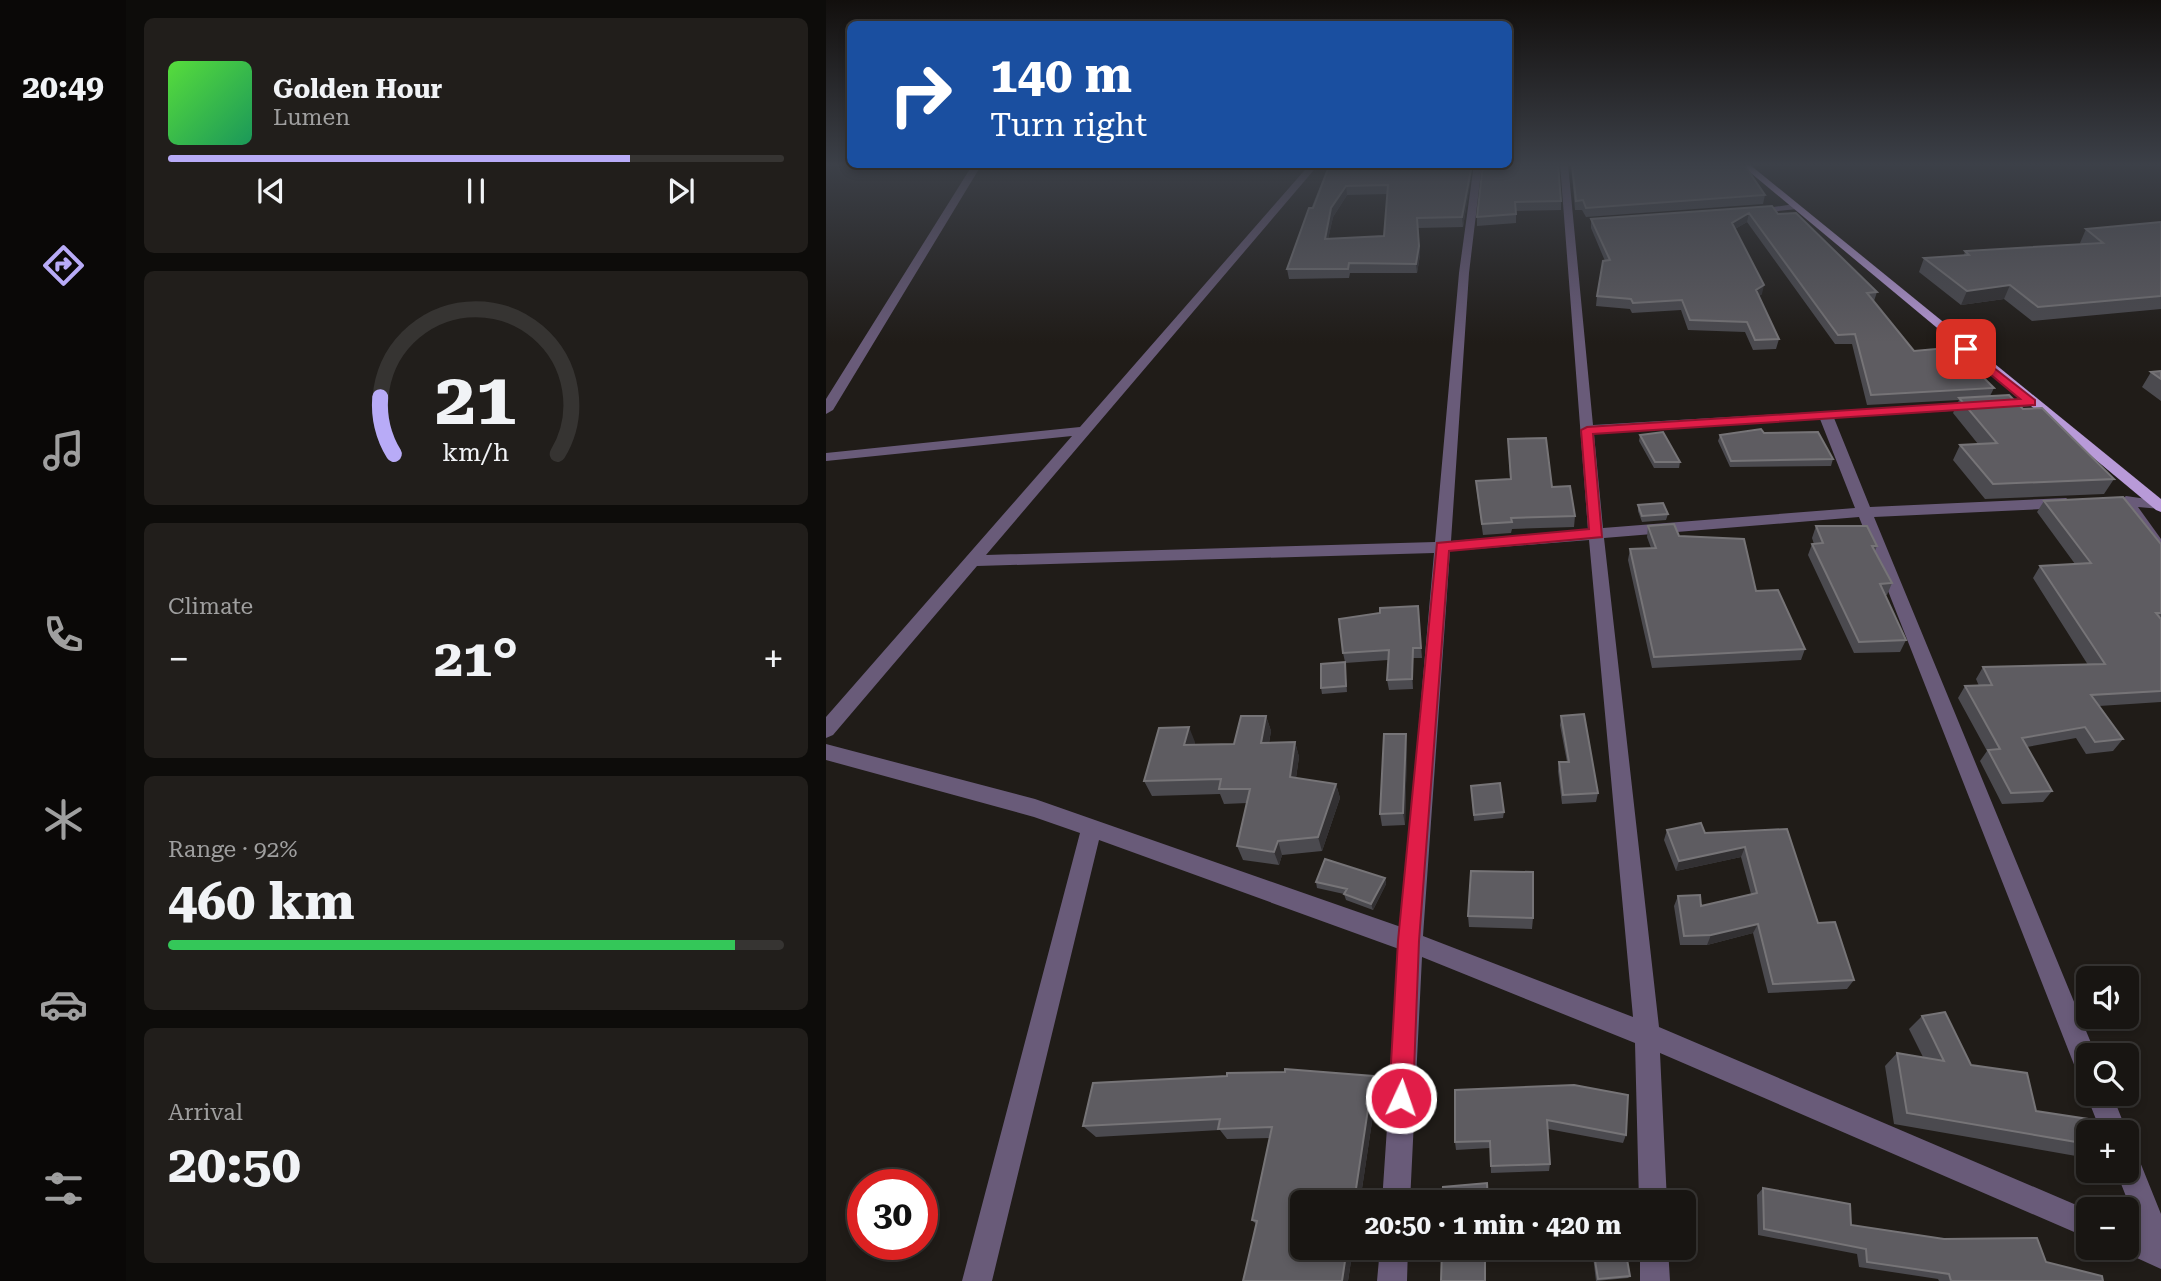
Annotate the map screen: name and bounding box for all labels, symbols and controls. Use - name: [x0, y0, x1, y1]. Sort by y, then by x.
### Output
- text: 140 m: [990, 47, 1132, 104]
- icon: right: [875, 49, 966, 140]
- text: 20:49: [22, 68, 104, 106]
- text: Golden Hour: [273, 74, 442, 104]
- text: Lumen: [273, 104, 350, 131]
- text: Turn right: [990, 106, 1147, 144]
- icon: previous: [252, 172, 290, 210]
- icon: pause: [457, 172, 495, 210]
- icon: next: [662, 172, 700, 210]
- icon: directions: [39, 241, 88, 290]
- pin: [1936, 319, 1996, 379]
- icon: arrive: [1947, 330, 1985, 368]
- text: 21: [435, 357, 517, 442]
- icon: music: [39, 426, 88, 475]
- text: km/h: [443, 438, 509, 467]
- text: Climate: [168, 593, 253, 620]
- icon: phone: [39, 610, 88, 659]
- text: 21°: [434, 628, 518, 689]
- text: −: [168, 637, 189, 681]
- text: +: [763, 637, 784, 681]
- icon: climate: [39, 795, 88, 844]
- text: Range · 92%: [168, 836, 297, 863]
- text: 460 km: [168, 871, 355, 932]
- map controls: [2076, 966, 2139, 1260]
- button: sound: [2076, 966, 2139, 1029]
- icon: car: [39, 980, 88, 1029]
- button: search: [2076, 1043, 2139, 1106]
- position arrow: [1364, 1061, 1438, 1135]
- text: Arrival: [168, 1099, 243, 1126]
- button: +: [2076, 1120, 2139, 1183]
- text: 20:50: [168, 1134, 301, 1195]
- icon: filters: [39, 1164, 88, 1213]
- speed limit sign: 30: [847, 1169, 938, 1260]
- button: −: [2076, 1197, 2139, 1260]
- text: 20:50 · 1 min · 420 m: [1365, 1210, 1621, 1240]

